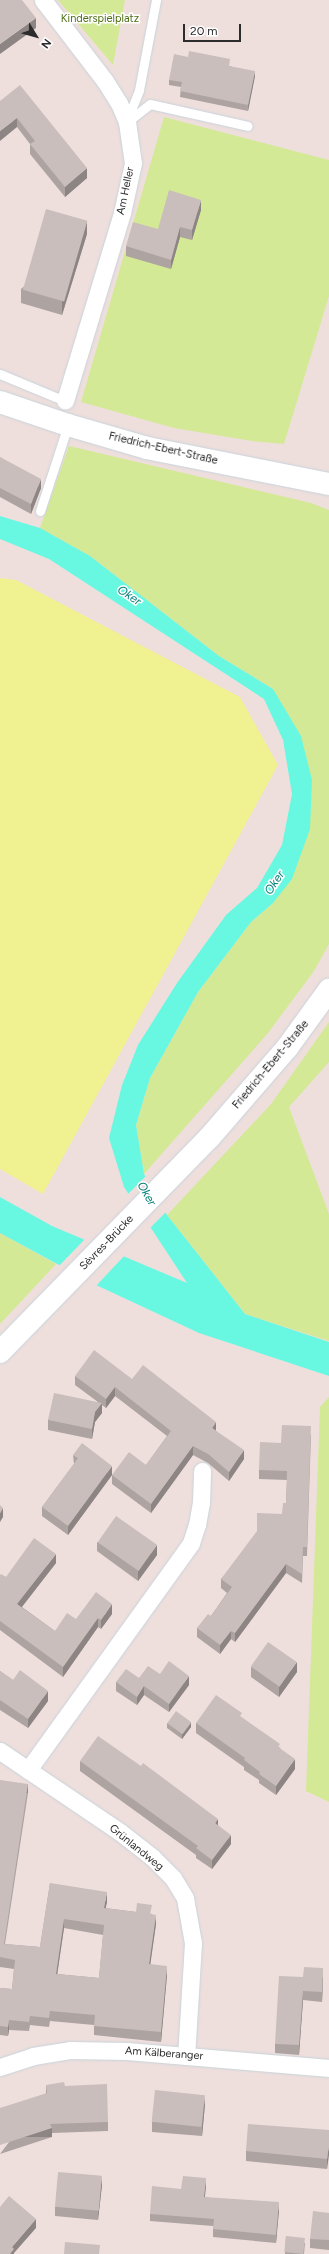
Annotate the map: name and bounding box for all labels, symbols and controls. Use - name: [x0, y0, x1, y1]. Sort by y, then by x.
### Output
- park label: Kinderspielplatz: [61, 12, 139, 26]
- north arrow: [16, 16, 56, 56]
- scale bar: [185, 16, 243, 42]
- text: 20 m: [190, 24, 218, 38]
- text: N: [38, 36, 54, 51]
- street label: Am Heller: [115, 166, 137, 216]
- street label: Friedrich-Ebert-Straße: [107, 430, 219, 468]
- water label: Oker: [114, 583, 144, 609]
- water label: Oker: [262, 868, 288, 898]
- street label: Friedrich-Ebert-Straße: [230, 1018, 312, 1112]
- water label: Oker: [133, 1179, 159, 1209]
- street label: Sèvres-Brücke: [77, 1213, 137, 1273]
- street label: Grünlandweg: [106, 1822, 166, 1874]
- street label: Am Kälberanger: [124, 2045, 204, 2063]

